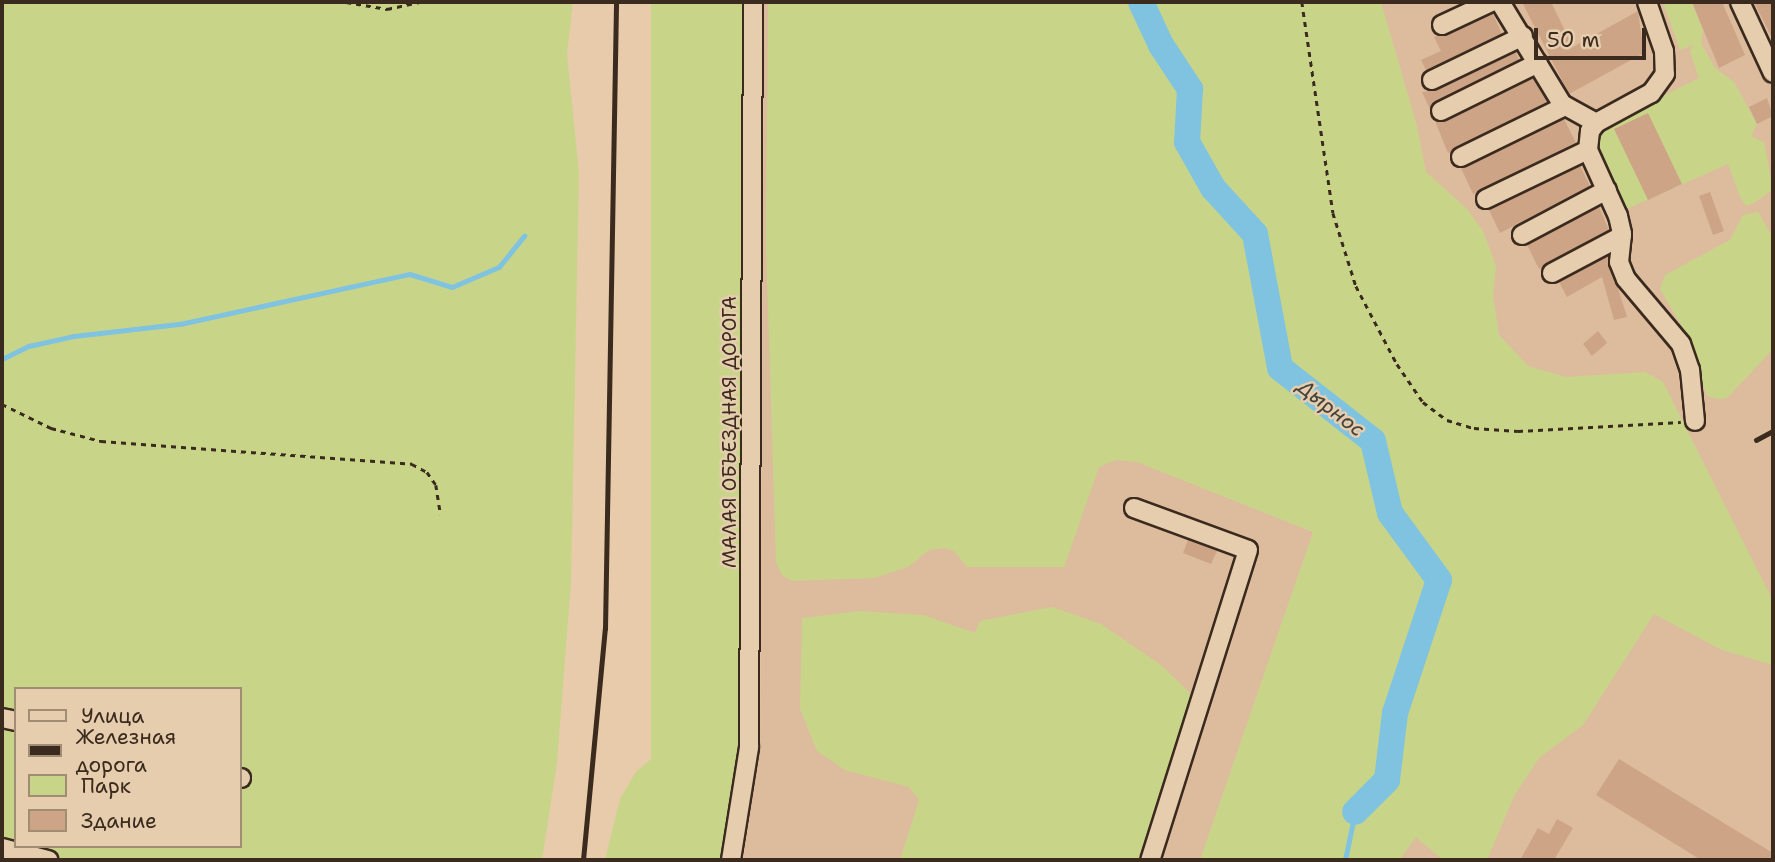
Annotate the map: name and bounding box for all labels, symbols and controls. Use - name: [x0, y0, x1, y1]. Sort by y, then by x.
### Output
- scale bar: [1537, 14, 1649, 58]
- text: 50 m: [1547, 26, 1600, 54]
- street label: МАЛАЯ ОБЪЕЗДНАЯ ДОРОГА: [719, 296, 741, 568]
- water label: Дырнос: [1292, 374, 1370, 442]
- legend: [14, 687, 242, 848]
- text: Улица: [81, 702, 144, 730]
- text: Железная дорога: [76, 723, 176, 779]
- text: Парк: [81, 772, 131, 800]
- text: Здание: [81, 807, 157, 835]

